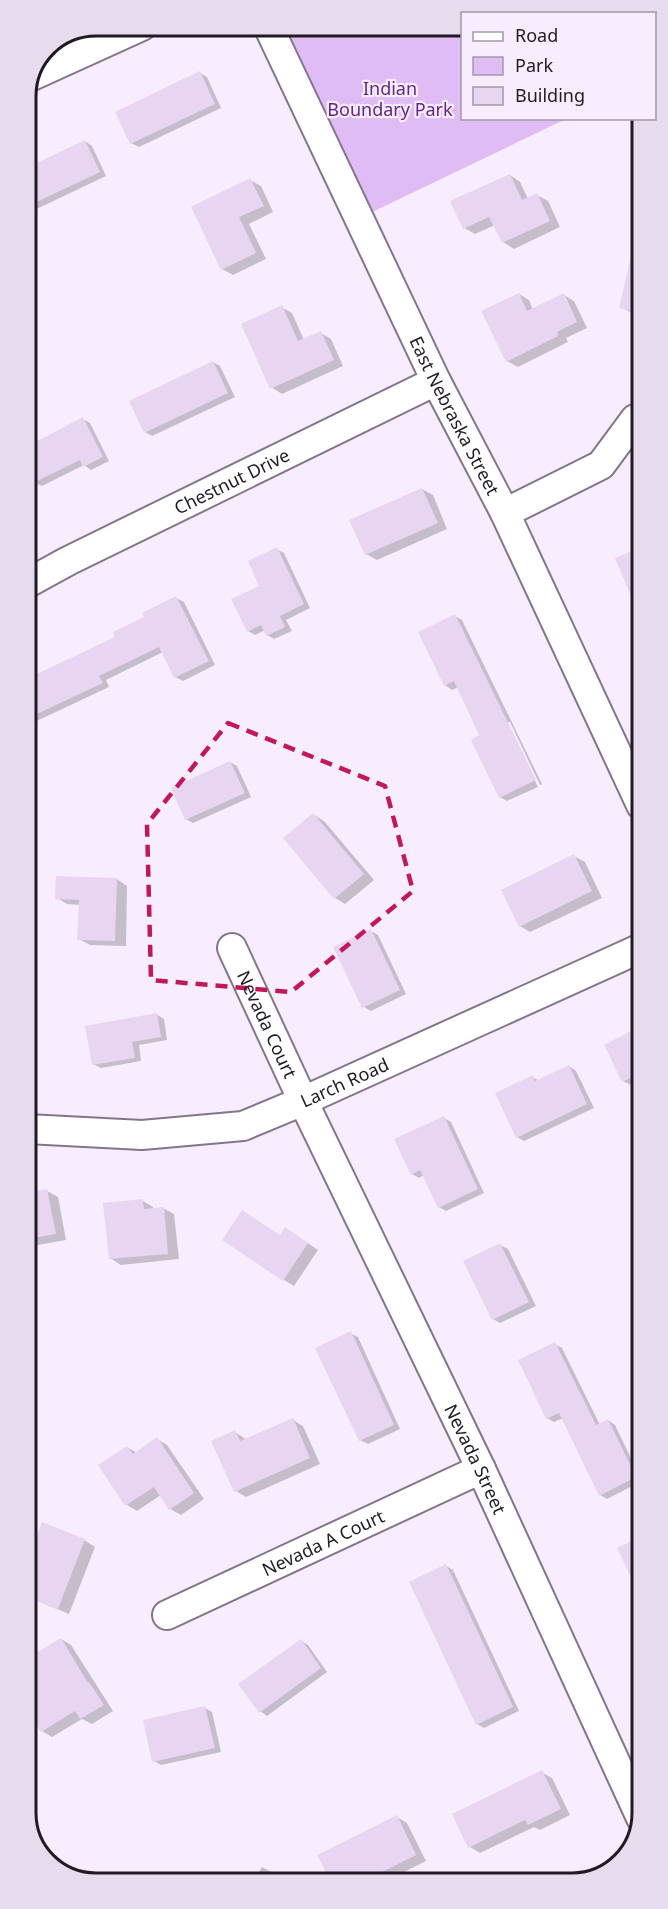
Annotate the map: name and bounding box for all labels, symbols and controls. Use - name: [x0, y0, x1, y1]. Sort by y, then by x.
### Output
- legend: [461, 12, 656, 120]
- text: Road: [515, 23, 558, 47]
- text: Park: [515, 53, 553, 77]
- park label: Indian Boundary Park: [327, 76, 453, 121]
- text: Building: [515, 83, 585, 107]
- street label: East Nebraska Street: [404, 332, 506, 500]
- street label: Chestnut Drive: [170, 443, 293, 519]
- street label: Nevada Court: [232, 967, 303, 1082]
- street label: Larch Road: [296, 1052, 392, 1113]
- street label: Nevada Street: [439, 1400, 512, 1518]
- street label: Nevada A Court: [258, 1504, 388, 1581]

